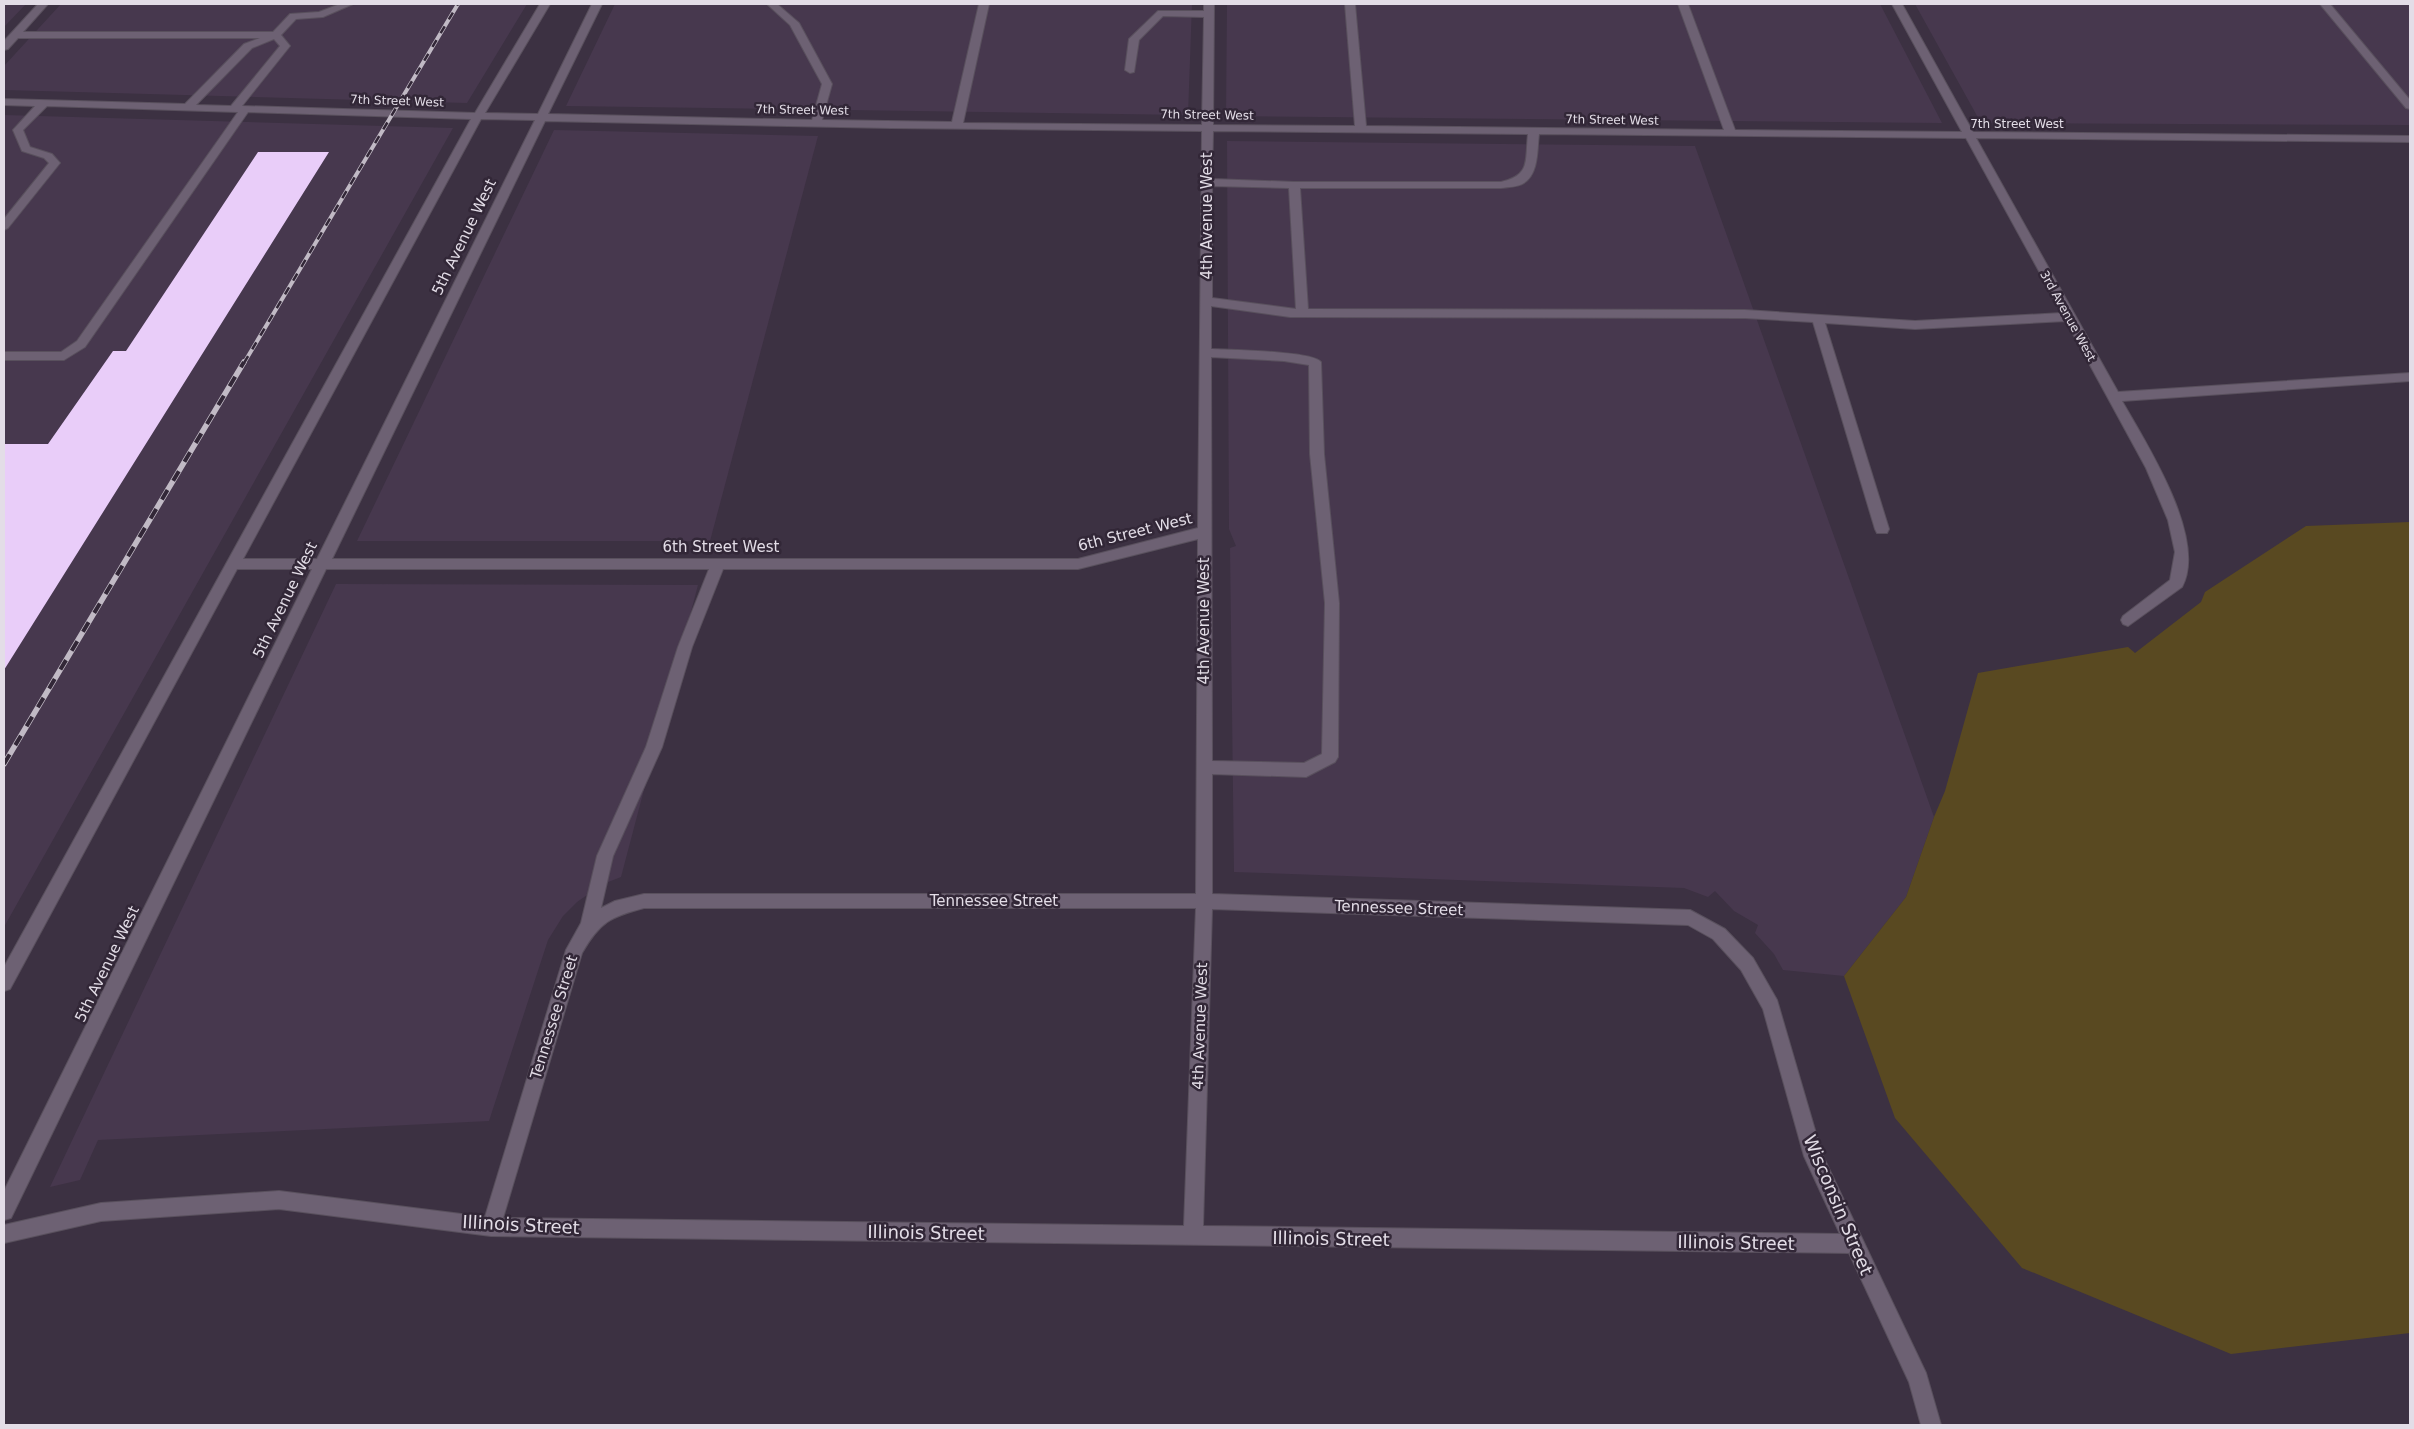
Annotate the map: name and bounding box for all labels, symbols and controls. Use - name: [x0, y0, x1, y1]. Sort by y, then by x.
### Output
- street label: 7th Street West: [350, 92, 444, 110]
- street label: 7th Street West: [755, 102, 849, 118]
- street label: 7th Street West: [1160, 107, 1254, 123]
- street label: 7th Street West: [1565, 112, 1659, 128]
- street label: 7th Street West: [1970, 117, 2064, 131]
- street label: 4th Avenue West: [1198, 152, 1216, 280]
- street label: 5th Avenue West: [428, 176, 500, 298]
- street label: 3rd Avenue West: [2037, 268, 2099, 364]
- street label: 6th Street West: [1076, 509, 1194, 555]
- street label: 6th Street West: [663, 538, 780, 556]
- street label: 5th Avenue West: [249, 539, 321, 661]
- street label: 4th Avenue West: [1195, 557, 1213, 685]
- street label: Tennessee Street: [929, 892, 1058, 910]
- street label: Tennessee Street: [1333, 897, 1464, 919]
- street label: 5th Avenue West: [71, 903, 143, 1025]
- street label: Tennessee Street: [526, 953, 581, 1082]
- street label: 4th Avenue West: [1189, 962, 1211, 1090]
- street label: Wisconsin Street: [1799, 1132, 1877, 1278]
- street label: Illinois Street: [462, 1211, 580, 1238]
- street label: Illinois Street: [867, 1221, 985, 1244]
- street label: Illinois Street: [1272, 1227, 1390, 1250]
- street label: Illinois Street: [1677, 1231, 1795, 1254]

